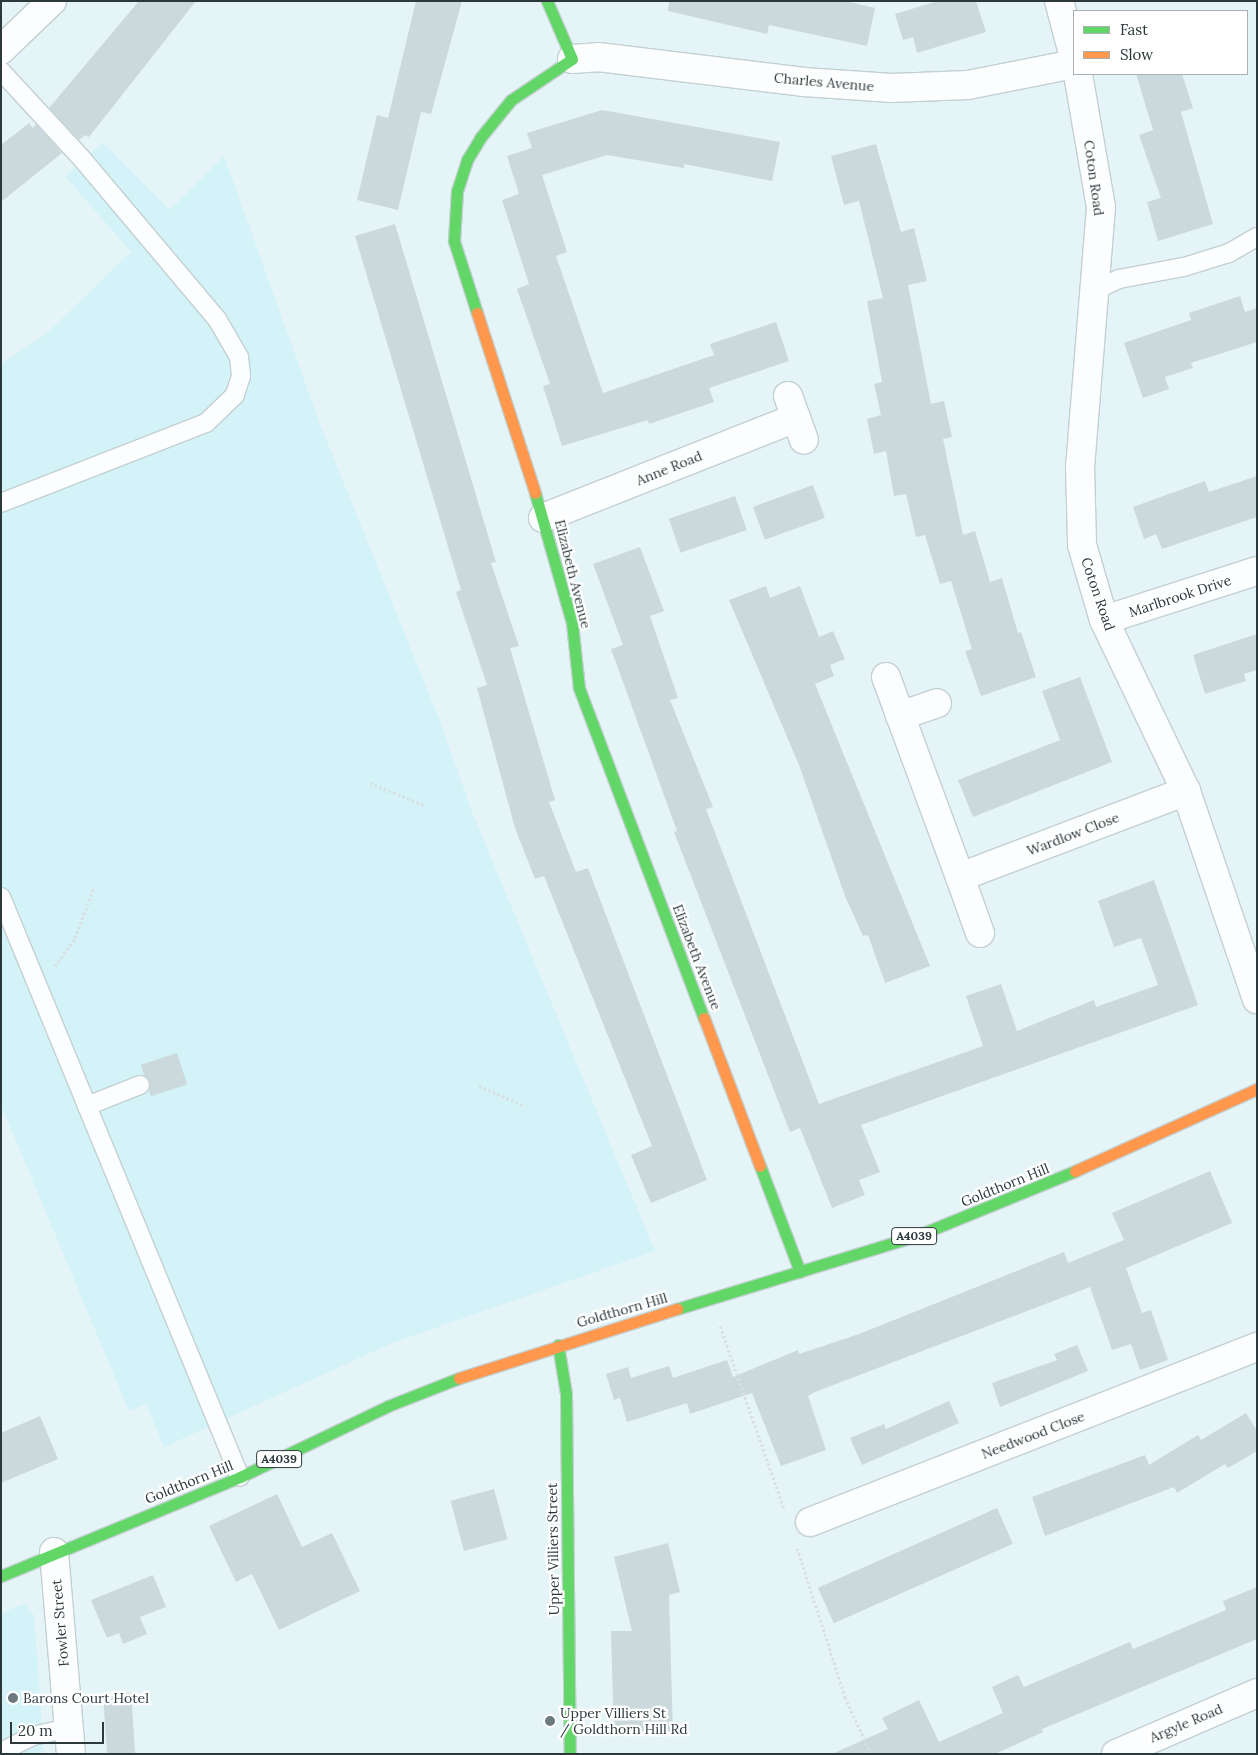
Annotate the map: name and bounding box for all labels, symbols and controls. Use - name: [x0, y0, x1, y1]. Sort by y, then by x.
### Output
- legend: [1073, 10, 1248, 75]
- text: Fast: [1120, 20, 1148, 39]
- text: Slow: [1120, 45, 1153, 64]
- street label: Charles Avenue: [773, 69, 875, 95]
- street label: Coton Road: [1080, 139, 1108, 217]
- street label: Anne Road: [634, 447, 704, 489]
- street label: Elizabeth Avenue: [551, 518, 595, 630]
- street label: Coton Road: [1078, 555, 1118, 633]
- street label: Marlbrook Drive: [1127, 572, 1233, 620]
- street label: Wardlow Close: [1024, 809, 1122, 859]
- street label: Elizabeth Avenue: [669, 902, 725, 1012]
- street label: Goldthorn Hill: [958, 1160, 1052, 1210]
- road number: A4039: [890, 1226, 938, 1246]
- street label: Goldthorn Hill: [575, 1289, 669, 1331]
- street label: Needwood Close: [979, 1408, 1087, 1462]
- road number: A4039: [255, 1450, 303, 1468]
- street label: Goldthorn Hill: [142, 1457, 236, 1507]
- street label: Upper Villiers Street: [543, 1483, 563, 1615]
- street label: Fowler Street: [48, 1579, 72, 1667]
- place label: Barons Court Hotel: [23, 1690, 149, 1706]
- marker: Barons Court Hotel: [7, 1692, 19, 1704]
- street label: Argyle Road: [1147, 1700, 1225, 1746]
- place label: Upper Villiers St / Goldthorn Hill Rd: [560, 1705, 688, 1738]
- scale bar: [12, 1712, 106, 1744]
- marker: Upper Villiers St / Goldthorn Hill Rd: [544, 1715, 556, 1727]
- text: 20 m: [18, 1721, 53, 1740]

